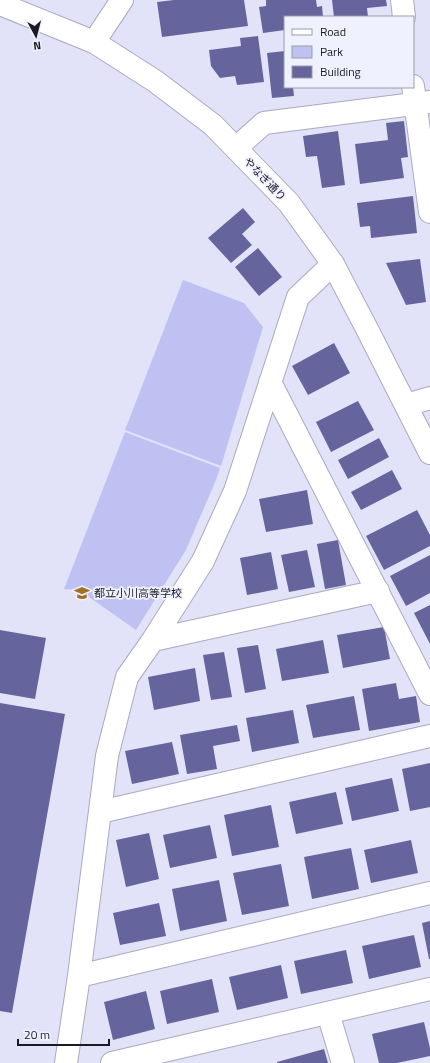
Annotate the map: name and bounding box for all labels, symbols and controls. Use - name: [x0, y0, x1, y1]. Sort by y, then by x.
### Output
- north arrow: [16, 16, 56, 56]
- legend: [284, 16, 414, 88]
- text: Road: [320, 22, 346, 41]
- text: N: [32, 38, 42, 54]
- text: Park: [320, 42, 343, 61]
- text: Building: [320, 62, 361, 81]
- street label: やなぎ通り: [240, 154, 290, 204]
- school or university icon: 都立小川高等学校: [73, 584, 91, 602]
- place label: 都立小川高等学校: [94, 585, 182, 601]
- scale bar: [18, 1021, 109, 1047]
- text: 20 m: [24, 1025, 50, 1044]

